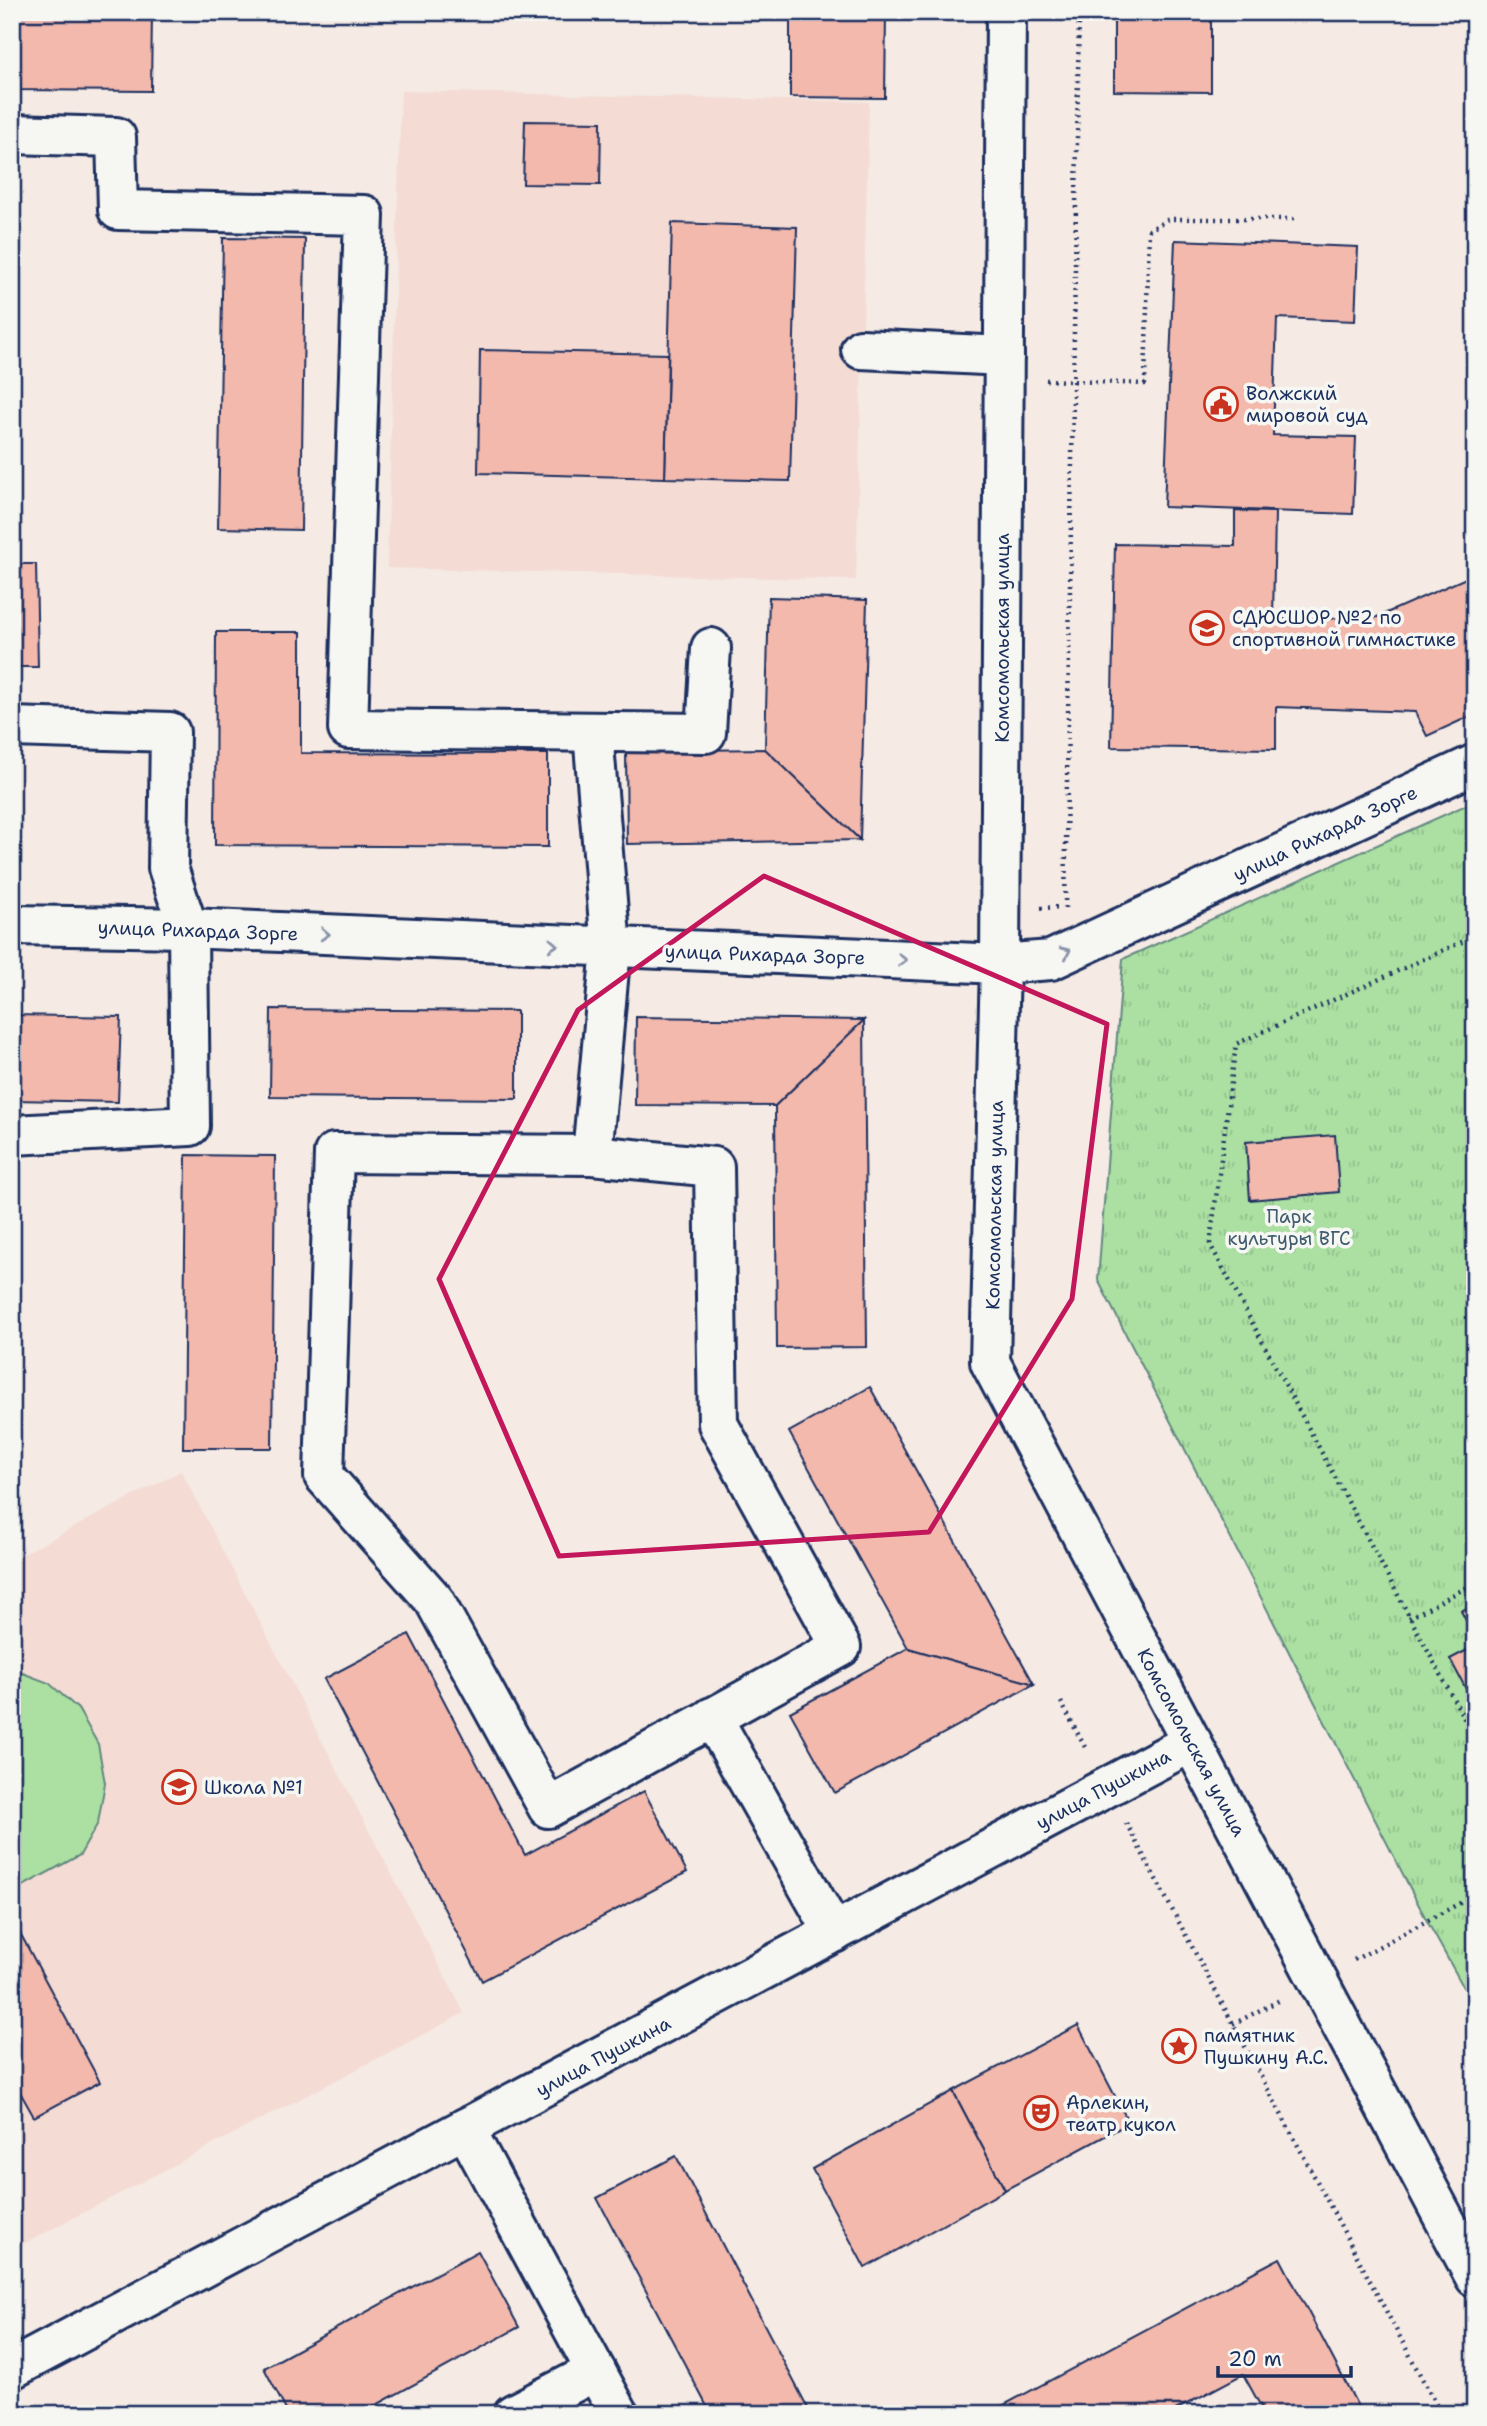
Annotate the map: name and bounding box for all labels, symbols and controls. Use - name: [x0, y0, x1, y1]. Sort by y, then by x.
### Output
- place label: Волжский мировой суд: [1246, 381, 1368, 428]
- public building icon: Волжский мировой суд: [1202, 385, 1240, 423]
- street label: Комсомольская улица: [990, 533, 1015, 743]
- place label: СДЮСШОР №2 по спортивной гимнастике: [1232, 605, 1456, 652]
- school or university icon: СДЮСШОР №2 по спортивной гимнастике: [1188, 609, 1226, 647]
- street label: улица Рихарда Зорге: [1229, 780, 1421, 887]
- street label: улица Рихарда Зорге: [97, 915, 299, 946]
- one-way arrow: [320, 927, 331, 942]
- one-way arrow: [547, 938, 558, 953]
- street label: улица Рихарда Зорге: [664, 939, 866, 970]
- one-way arrow: [1059, 946, 1071, 960]
- one-way arrow: [897, 952, 908, 967]
- street label: Комсомольская улица: [980, 1100, 1009, 1310]
- park label: Парк культуры ВГС: [1227, 1204, 1351, 1251]
- street label: Комсомольская улица: [1131, 1644, 1252, 1841]
- street label: улица Пушкина: [1032, 1743, 1175, 1835]
- school or university icon: Школа №1: [160, 1768, 198, 1806]
- place label: Школа №1: [204, 1775, 303, 1800]
- street label: улица Пушкина: [532, 2010, 675, 2102]
- place label: памятник Пушкину А.С.: [1204, 2023, 1328, 2070]
- place icon: памятник Пушкину А.С.: [1160, 2027, 1198, 2065]
- place label: Арлекин, театр кукол: [1066, 2090, 1176, 2137]
- theatre icon: Арлекин, театр кукол: [1022, 2094, 1060, 2132]
- scale bar: [1218, 2335, 1350, 2379]
- text: 20 m: [1228, 2345, 1282, 2373]

